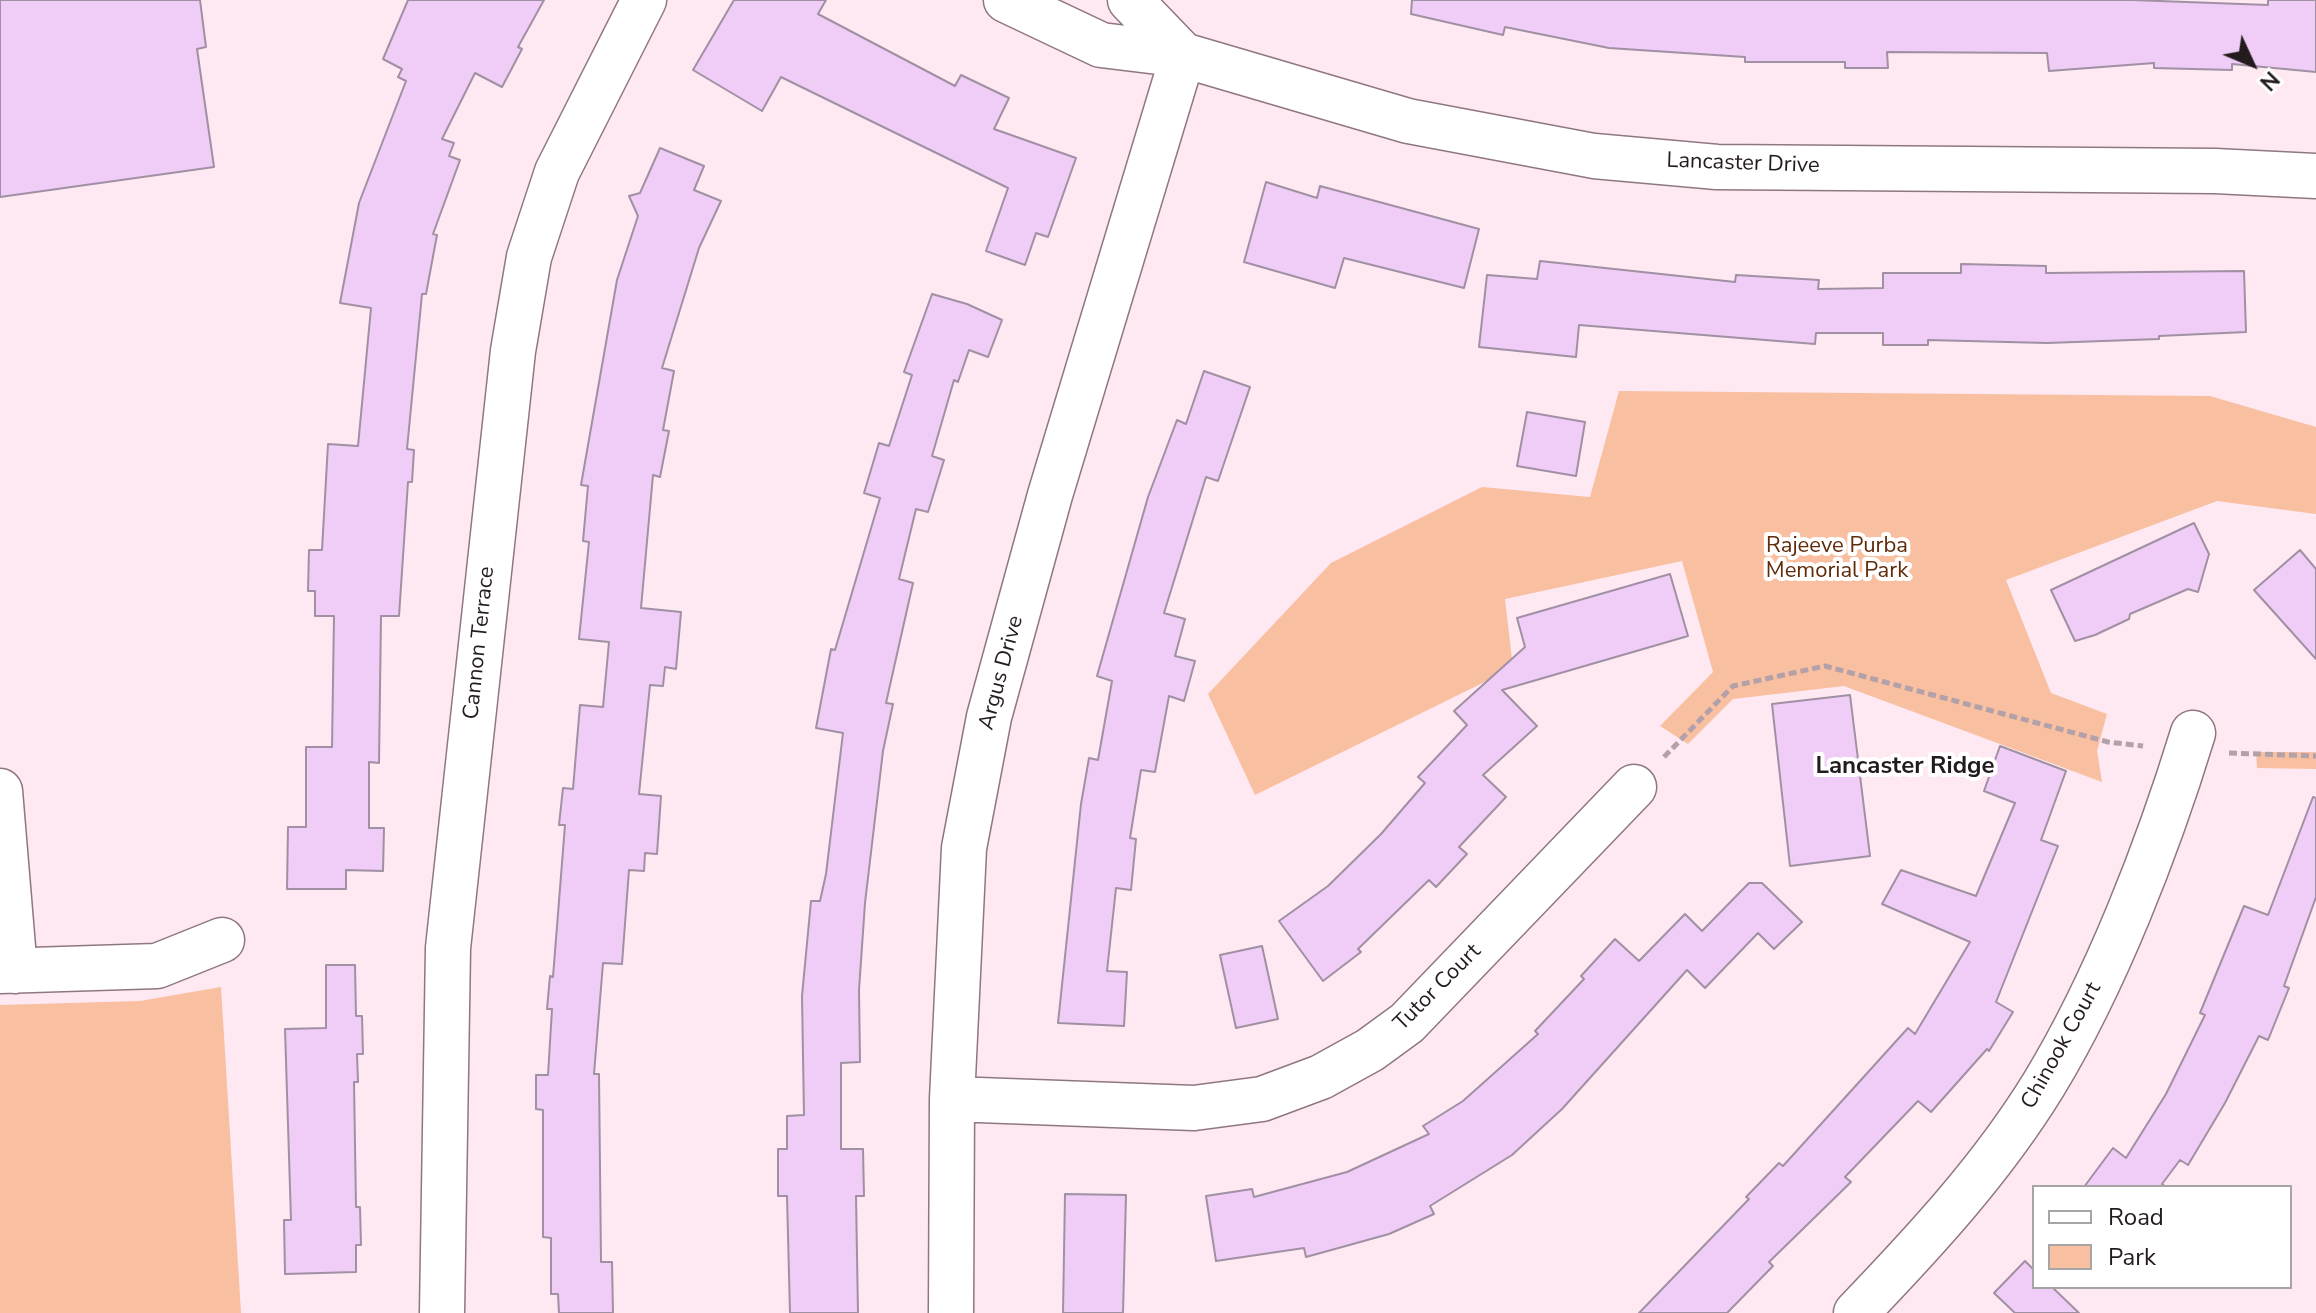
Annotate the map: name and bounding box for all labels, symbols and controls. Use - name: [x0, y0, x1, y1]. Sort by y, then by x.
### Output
- north arrow: [2212, 24, 2292, 104]
- text: N: [2253, 64, 2286, 97]
- street label: Lancaster Drive: [1666, 148, 1820, 180]
- park label: Rajeeve Purba Memorial Park: [1766, 534, 1908, 586]
- street label: Cannon Terrace: [459, 565, 501, 721]
- street label: Argus Drive: [974, 613, 1030, 733]
- district label: Lancaster Ridge: [1815, 753, 1995, 781]
- street label: Tutor Court: [1389, 939, 1487, 1037]
- street label: Chinook Court: [2016, 978, 2108, 1114]
- legend: [2032, 1185, 2292, 1289]
- text: Road: [2108, 1201, 2164, 1233]
- text: Park: [2108, 1241, 2156, 1273]

